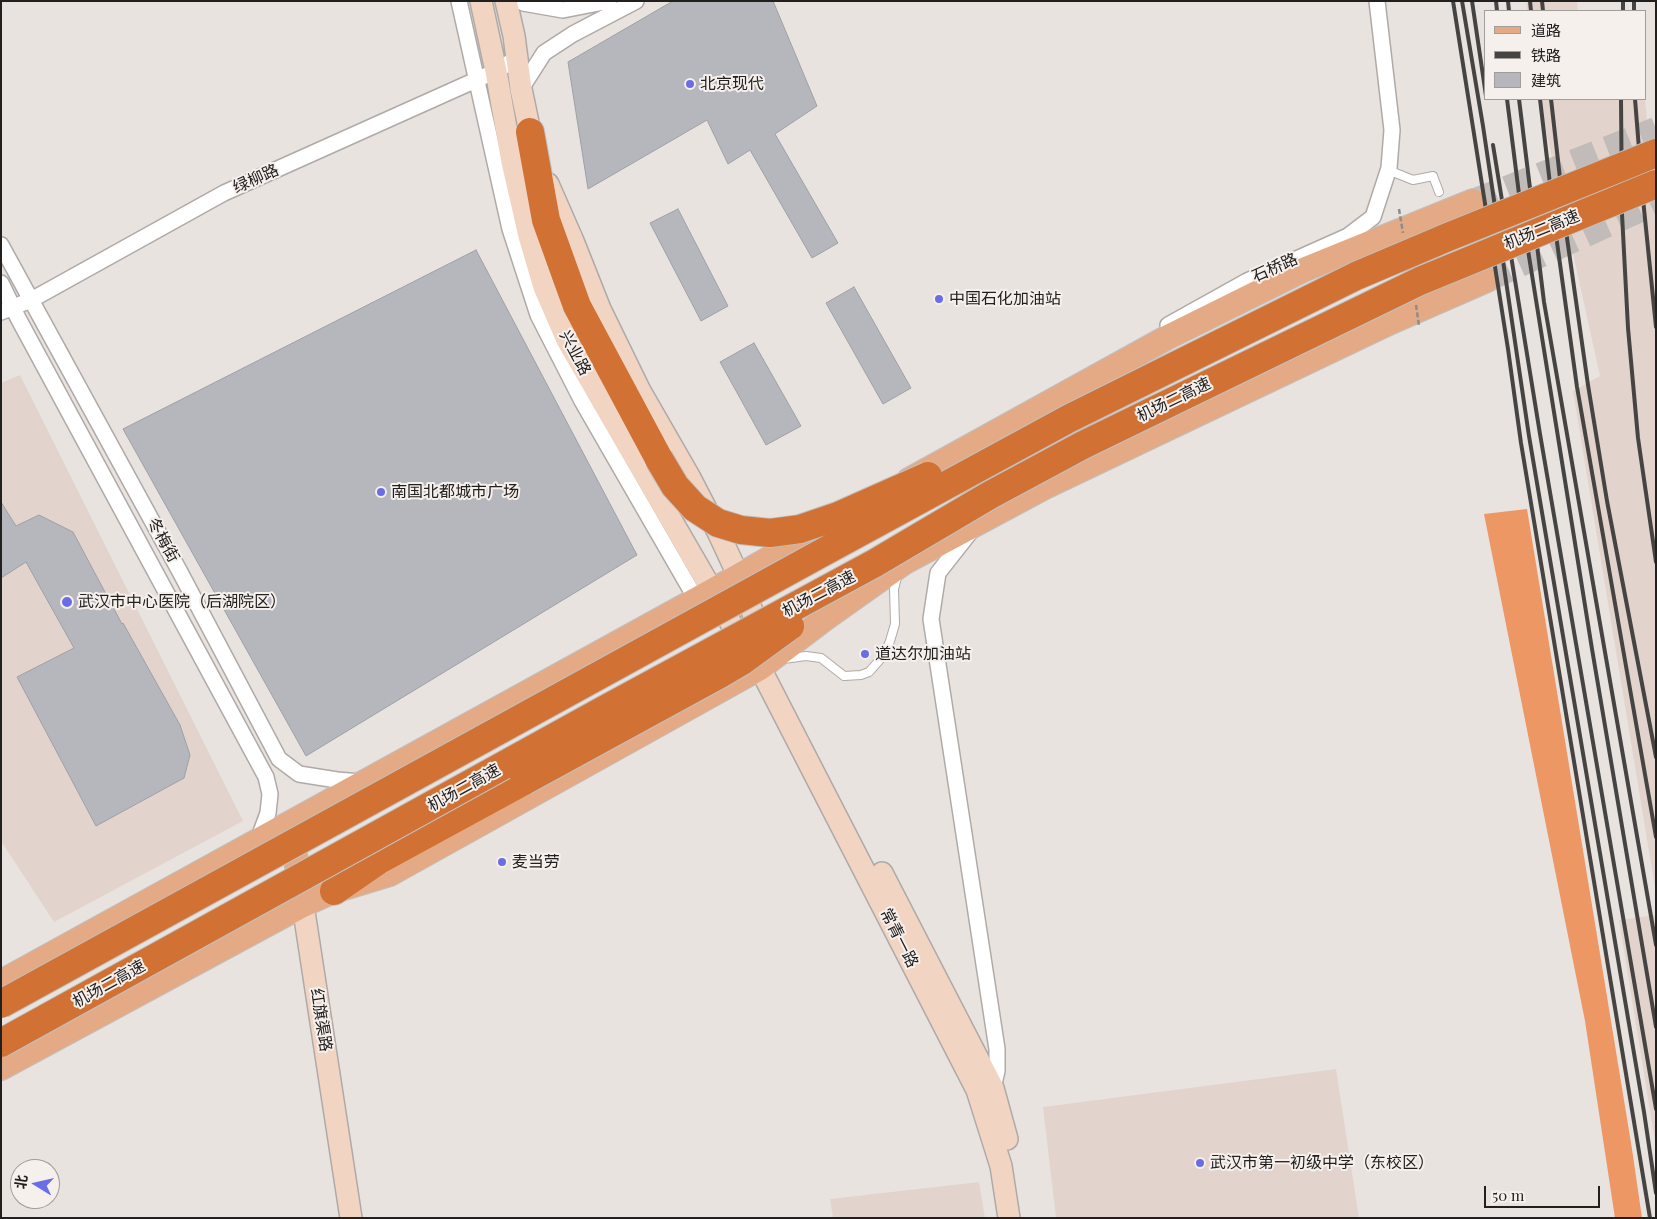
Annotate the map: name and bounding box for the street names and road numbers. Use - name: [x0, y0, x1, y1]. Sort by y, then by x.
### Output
- street label: 绿柳路: [230, 160, 282, 198]
- street label: 机场二高速: [1501, 206, 1583, 254]
- street label: 石桥路: [1249, 249, 1301, 287]
- street label: 兴业路: [555, 327, 595, 379]
- street label: 机场二高速: [1134, 374, 1214, 426]
- street label: 冬梅街: [143, 514, 183, 566]
- street label: 机场二高速: [779, 567, 859, 621]
- street label: 机场二高速: [424, 760, 504, 816]
- street label: 常青一路: [876, 905, 922, 971]
- street label: 机场二高速: [69, 956, 149, 1012]
- street label: 红旗渠路: [307, 987, 335, 1053]

